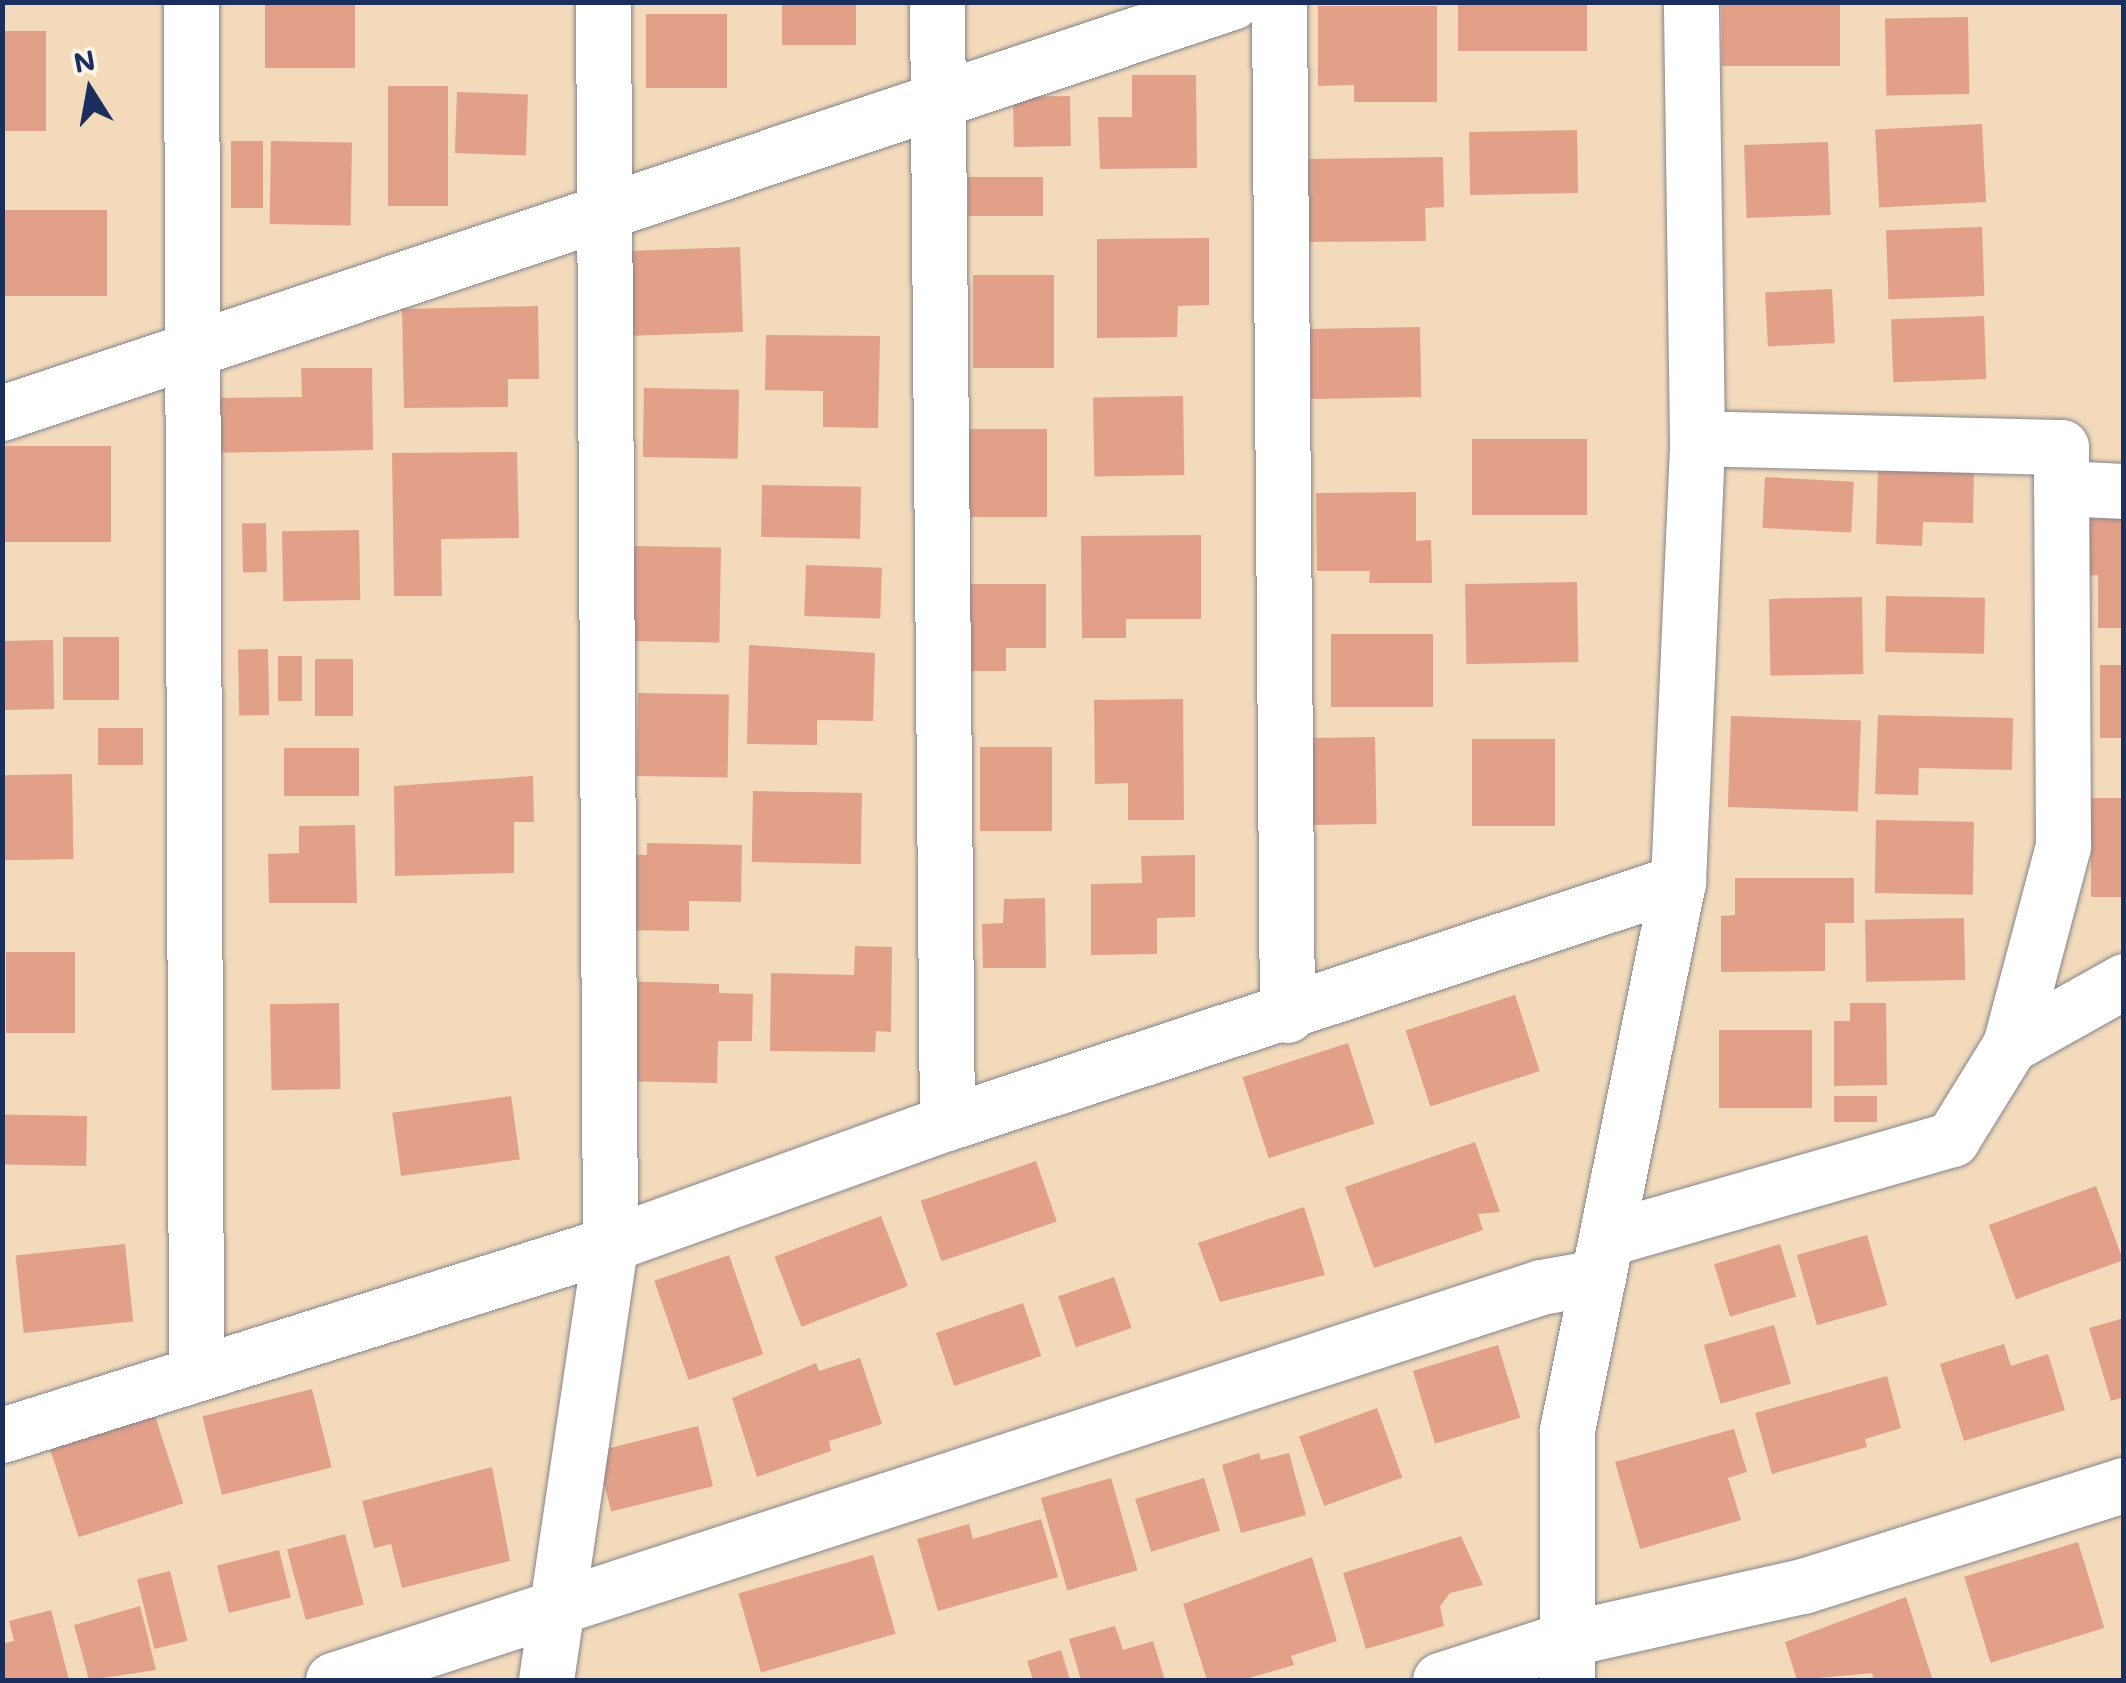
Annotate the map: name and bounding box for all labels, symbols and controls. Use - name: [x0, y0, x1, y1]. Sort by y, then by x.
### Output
- north arrow: [40, 40, 140, 140]
- text: N: [70, 41, 98, 80]

